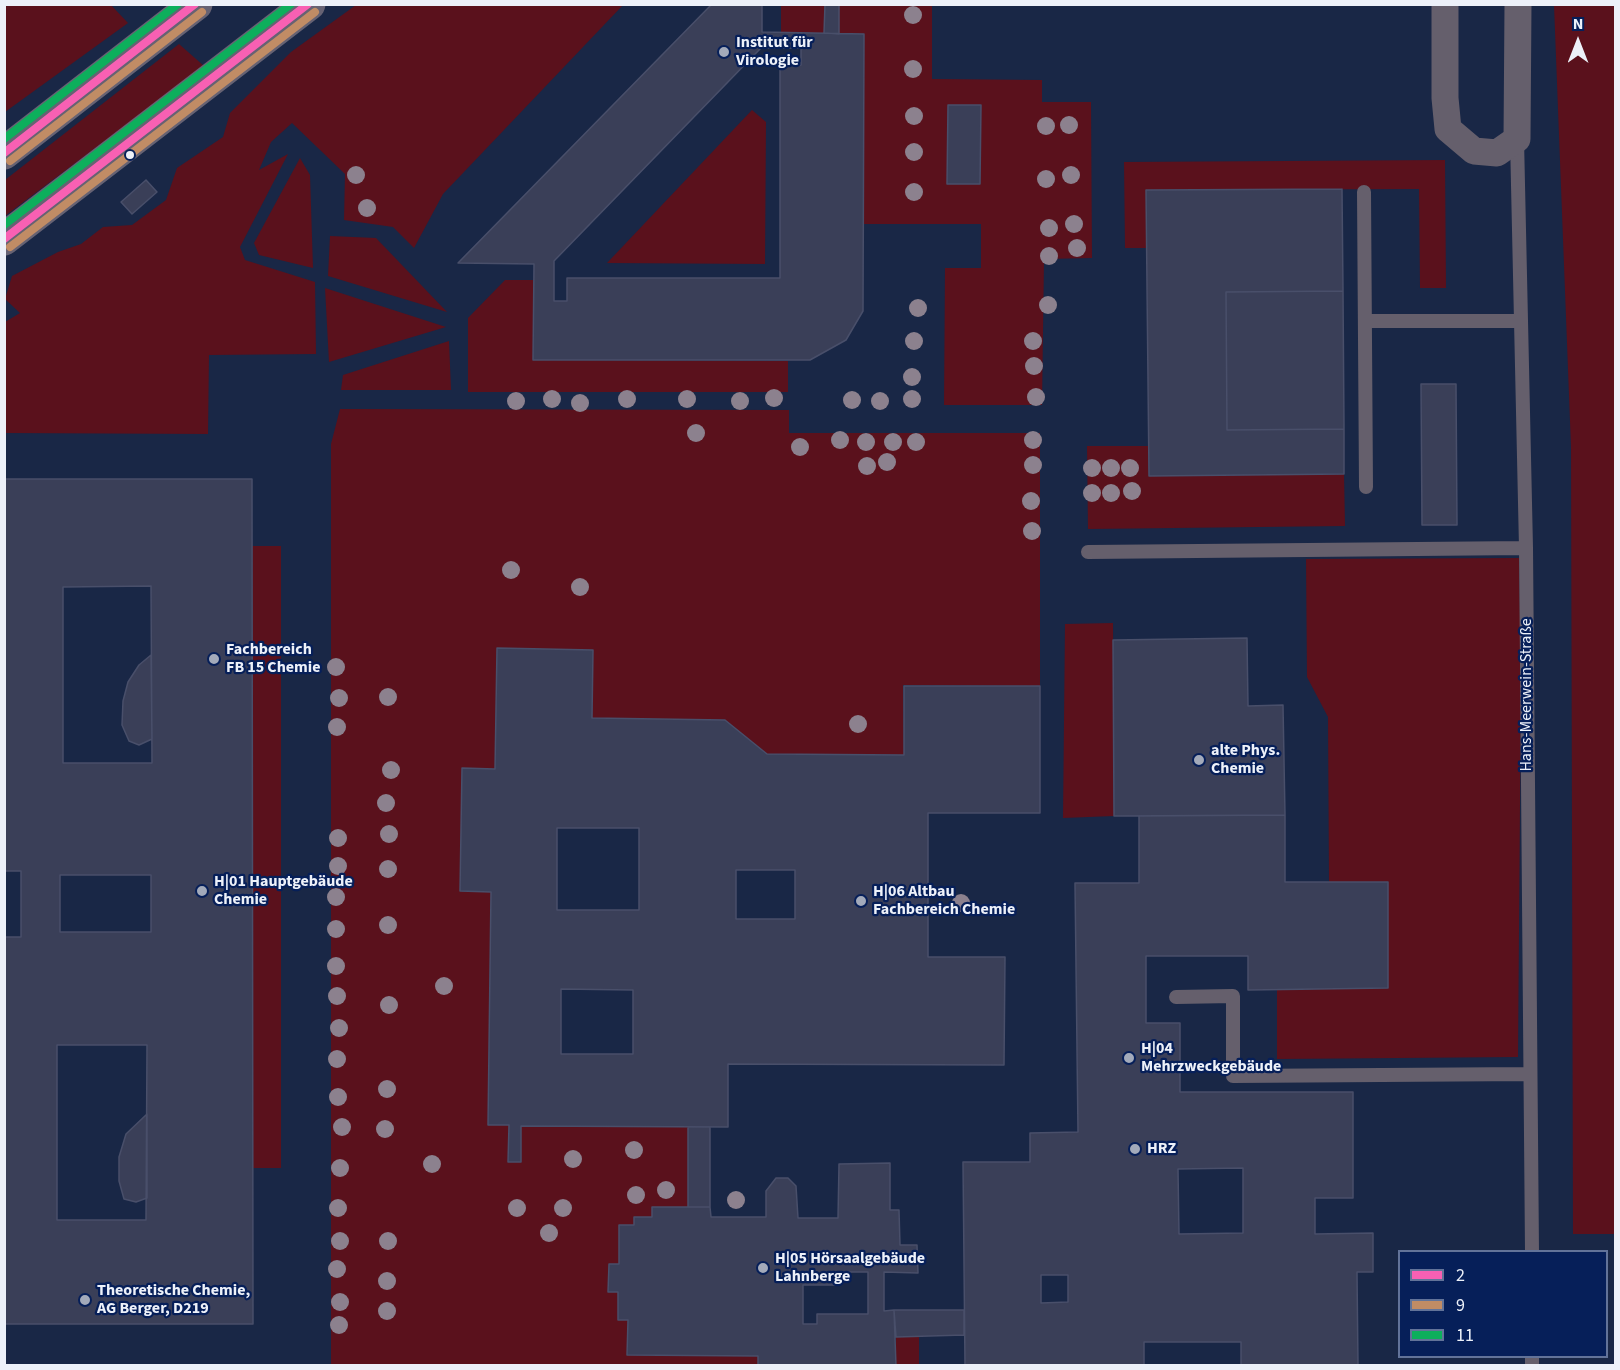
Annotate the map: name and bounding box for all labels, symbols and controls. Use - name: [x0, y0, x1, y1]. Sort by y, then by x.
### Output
- north arrow: [1548, 12, 1608, 72]
- text: N: [1573, 13, 1583, 35]
- place label: Institut für Virologie: [736, 33, 813, 71]
- marker: Institut für Virologie: [717, 45, 731, 59]
- unlabelled marker: [124, 149, 136, 161]
- street label: Hans-Meerwein-Straße: [1517, 618, 1537, 772]
- place label: Fachbereich FB 15 Chemie: [226, 640, 321, 678]
- marker: Fachbereich FB 15 Chemie: [207, 652, 221, 666]
- place label: alte Phys. Chemie: [1211, 741, 1280, 779]
- marker: alte Phys. Chemie: [1192, 753, 1206, 767]
- place label: H|01 Hauptgebäude Chemie: [214, 872, 353, 910]
- place label: H|06 Altbau Fachbereich Chemie: [873, 882, 1015, 920]
- marker: H|01 Hauptgebäude Chemie: [195, 884, 209, 898]
- marker: H|06 Altbau Fachbereich Chemie: [854, 894, 868, 908]
- place label: H|04 Mehrzweckgebäude: [1141, 1039, 1281, 1077]
- marker: H|04 Mehrzweckgebäude: [1122, 1051, 1136, 1065]
- place label: HRZ: [1147, 1139, 1176, 1159]
- marker: HRZ: [1128, 1142, 1142, 1156]
- place label: H|05 Hörsaalgebäude Lahnberge: [775, 1249, 925, 1287]
- legend: [1398, 1250, 1608, 1358]
- marker: H|05 Hörsaalgebäude Lahnberge: [756, 1261, 770, 1275]
- text: 2: [1456, 1263, 1465, 1288]
- place label: Theoretische Chemie, AG Berger, D219: [97, 1281, 250, 1319]
- marker: Theoretische Chemie, AG Berger, D219: [78, 1293, 92, 1307]
- text: 9: [1456, 1293, 1465, 1318]
- text: 11: [1456, 1323, 1474, 1348]

